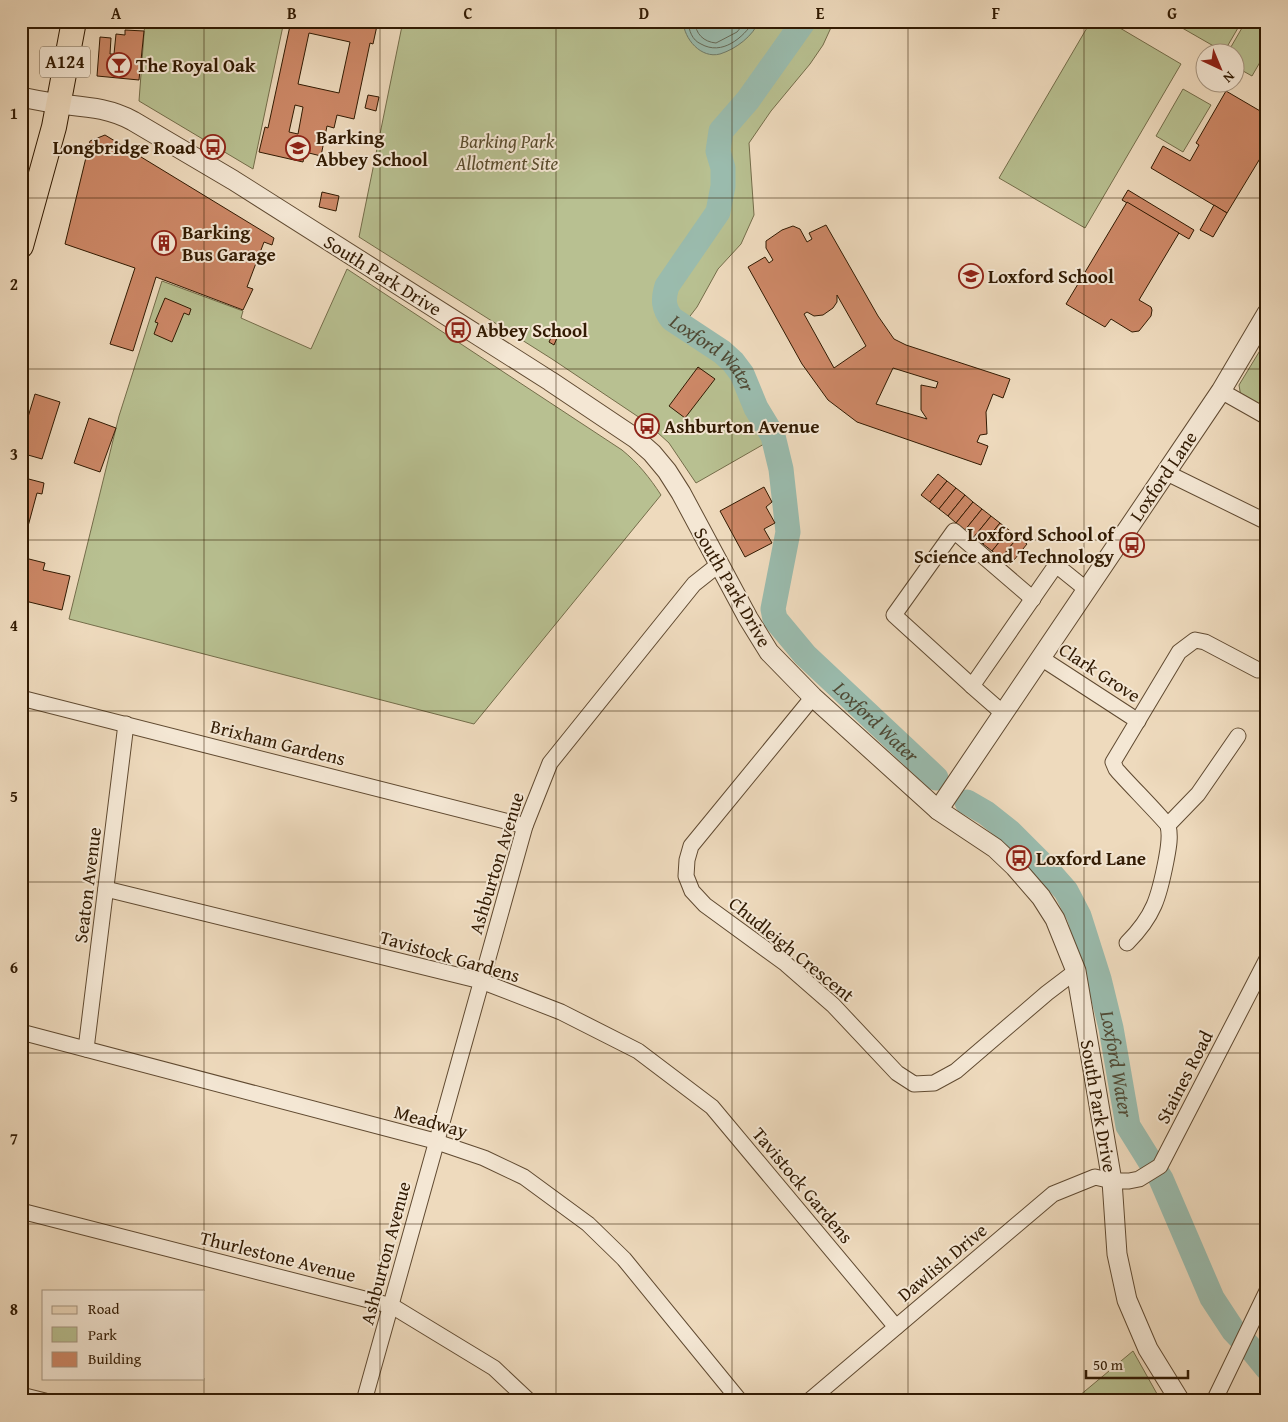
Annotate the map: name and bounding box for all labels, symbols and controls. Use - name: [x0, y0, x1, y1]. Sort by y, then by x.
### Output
- text: A: [111, 1, 122, 25]
- text: B: [287, 1, 297, 25]
- text: C: [463, 1, 473, 25]
- text: D: [639, 1, 649, 25]
- text: E: [816, 1, 825, 25]
- text: F: [992, 1, 1000, 25]
- text: G: [1167, 1, 1177, 25]
- north arrow: [1196, 42, 1246, 92]
- road number: A124: [40, 46, 90, 78]
- place label: The Royal Oak: [136, 51, 256, 79]
- bar icon: The Royal Oak: [106, 52, 132, 78]
- text: N: [1218, 67, 1239, 88]
- text: 1: [10, 101, 18, 125]
- place label: Barking Abbey School: [316, 123, 428, 173]
- park label: Barking Park Allotment Site: [455, 127, 559, 177]
- place label: Longbridge Road: [53, 133, 196, 161]
- bus stop icon: Longbridge Road: [200, 134, 226, 160]
- school or university icon: Barking Abbey School: [285, 135, 311, 161]
- place label: Barking Bus Garage: [182, 218, 276, 268]
- street label: South Park Drive: [319, 228, 447, 322]
- building icon: Barking Bus Garage: [151, 230, 177, 256]
- place label: Loxford School: [988, 262, 1114, 290]
- school or university icon: Loxford School: [958, 263, 984, 289]
- text: 2: [10, 272, 18, 296]
- water label: Loxford Water: [663, 306, 763, 396]
- place label: Abbey School: [476, 316, 588, 344]
- bus stop icon: Abbey School: [445, 317, 471, 343]
- place label: Ashburton Avenue: [664, 412, 820, 440]
- bus stop icon: Ashburton Avenue: [634, 413, 660, 439]
- street label: Loxford Lane: [1122, 425, 1204, 527]
- text: 3: [10, 442, 18, 466]
- place label: Loxford School of Science and Technology: [914, 520, 1116, 570]
- street label: South Park Drive: [687, 522, 779, 652]
- bus stop icon: Loxford School of Science and Technology: [1119, 532, 1145, 558]
- text: 4: [10, 613, 18, 637]
- street label: Clark Grove: [1054, 635, 1146, 709]
- water label: Loxford Water: [826, 673, 926, 769]
- street label: Brixham Gardens: [208, 712, 348, 772]
- text: 5: [10, 784, 18, 808]
- street label: Ashburton Avenue: [461, 788, 531, 938]
- street label: Seaton Avenue: [66, 825, 108, 945]
- place label: Loxford Lane: [1036, 844, 1146, 872]
- bus stop icon: Loxford Lane: [1006, 845, 1032, 871]
- street label: Chudleigh Crescent: [723, 890, 861, 1009]
- street label: Tavistock Gardens: [377, 923, 523, 989]
- text: 6: [10, 955, 18, 979]
- water label: Loxford Water: [1093, 1006, 1141, 1120]
- street label: Staines Road: [1149, 1025, 1220, 1129]
- street label: South Park Drive: [1074, 1037, 1124, 1175]
- street label: Meadway: [391, 1097, 472, 1145]
- street label: Tavistock Gardens: [746, 1121, 860, 1249]
- text: 7: [10, 1126, 18, 1150]
- street label: Ashburton Avenue: [352, 1178, 418, 1328]
- street label: Dawlish Drive: [891, 1216, 993, 1308]
- street label: Thurlestone Avenue: [197, 1223, 359, 1289]
- legend: [42, 1290, 205, 1380]
- text: 8: [10, 1297, 18, 1321]
- text: Road: [88, 1298, 119, 1319]
- text: Park: [88, 1324, 117, 1345]
- scale bar: [1086, 1347, 1188, 1379]
- text: Building: [88, 1348, 142, 1369]
- text: 50 m: [1093, 1354, 1124, 1375]

